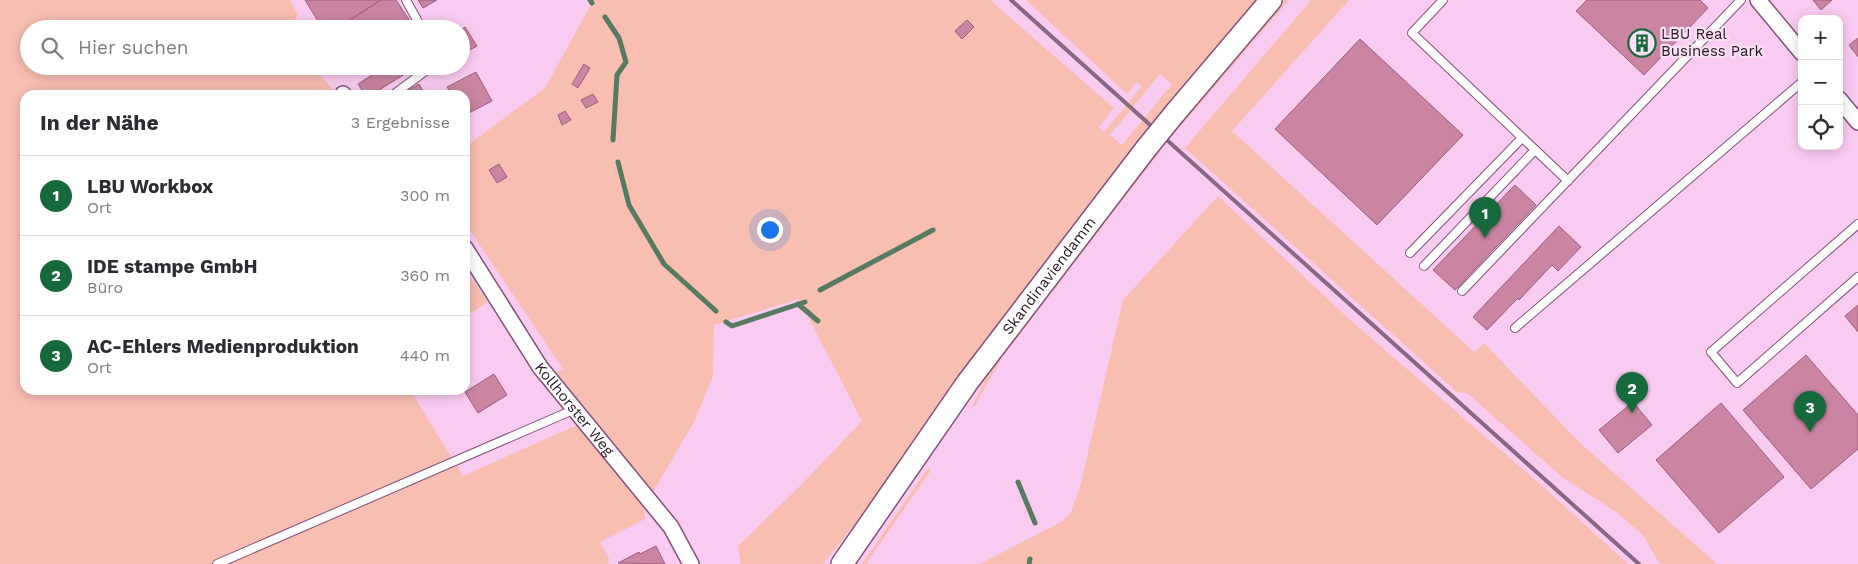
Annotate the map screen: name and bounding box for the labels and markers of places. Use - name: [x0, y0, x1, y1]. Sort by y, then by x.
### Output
- place label: LBU Real Business Park: [1661, 25, 1764, 60]
- building icon: LBU Real Business Park: [1627, 28, 1657, 58]
- pin: 1: [1469, 197, 1501, 238]
- pin: 2: [1616, 372, 1648, 413]
- pin: 3: [1794, 391, 1826, 432]

